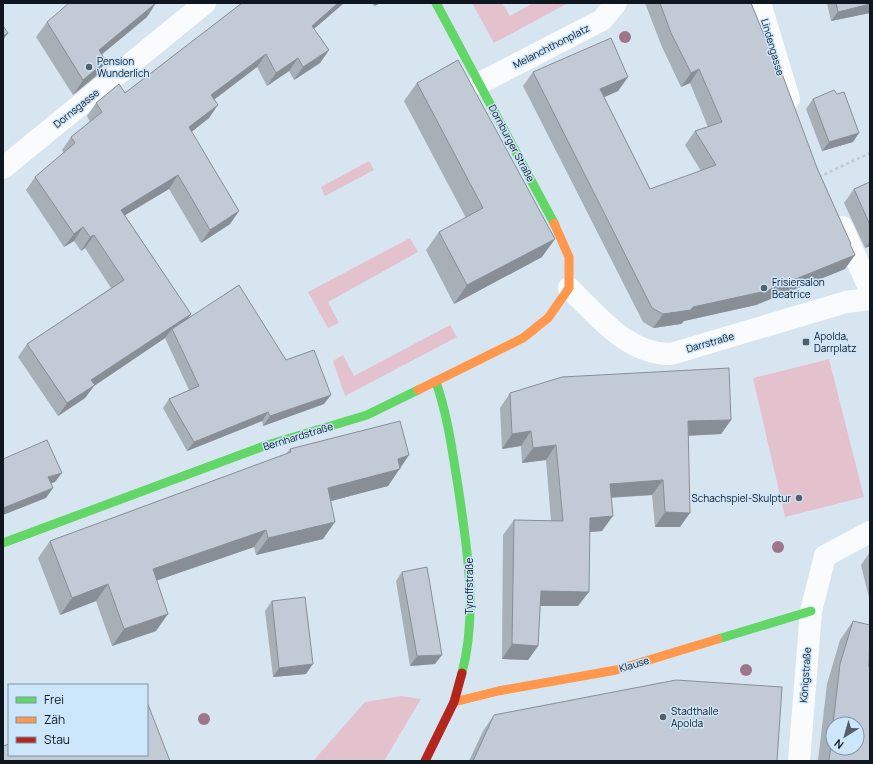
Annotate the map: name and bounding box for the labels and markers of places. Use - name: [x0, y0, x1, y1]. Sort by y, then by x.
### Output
- place label: Pension Wunderlich: [97, 54, 149, 80]
- marker: Pension Wunderlich: [84, 62, 94, 72]
- place label: Frisiersalon Beatrice: [772, 275, 825, 301]
- marker: Frisiersalon Beatrice: [759, 283, 769, 293]
- place label: Apolda, Darrplatz: [814, 329, 857, 355]
- marker: Apolda, Darrplatz: [801, 337, 811, 347]
- place label: Schachspiel-Skulptur: [692, 491, 791, 505]
- marker: Schachspiel-Skulptur: [794, 493, 804, 503]
- place label: Stadthalle Apolda: [671, 704, 719, 730]
- marker: Stadthalle Apolda: [658, 712, 668, 722]

